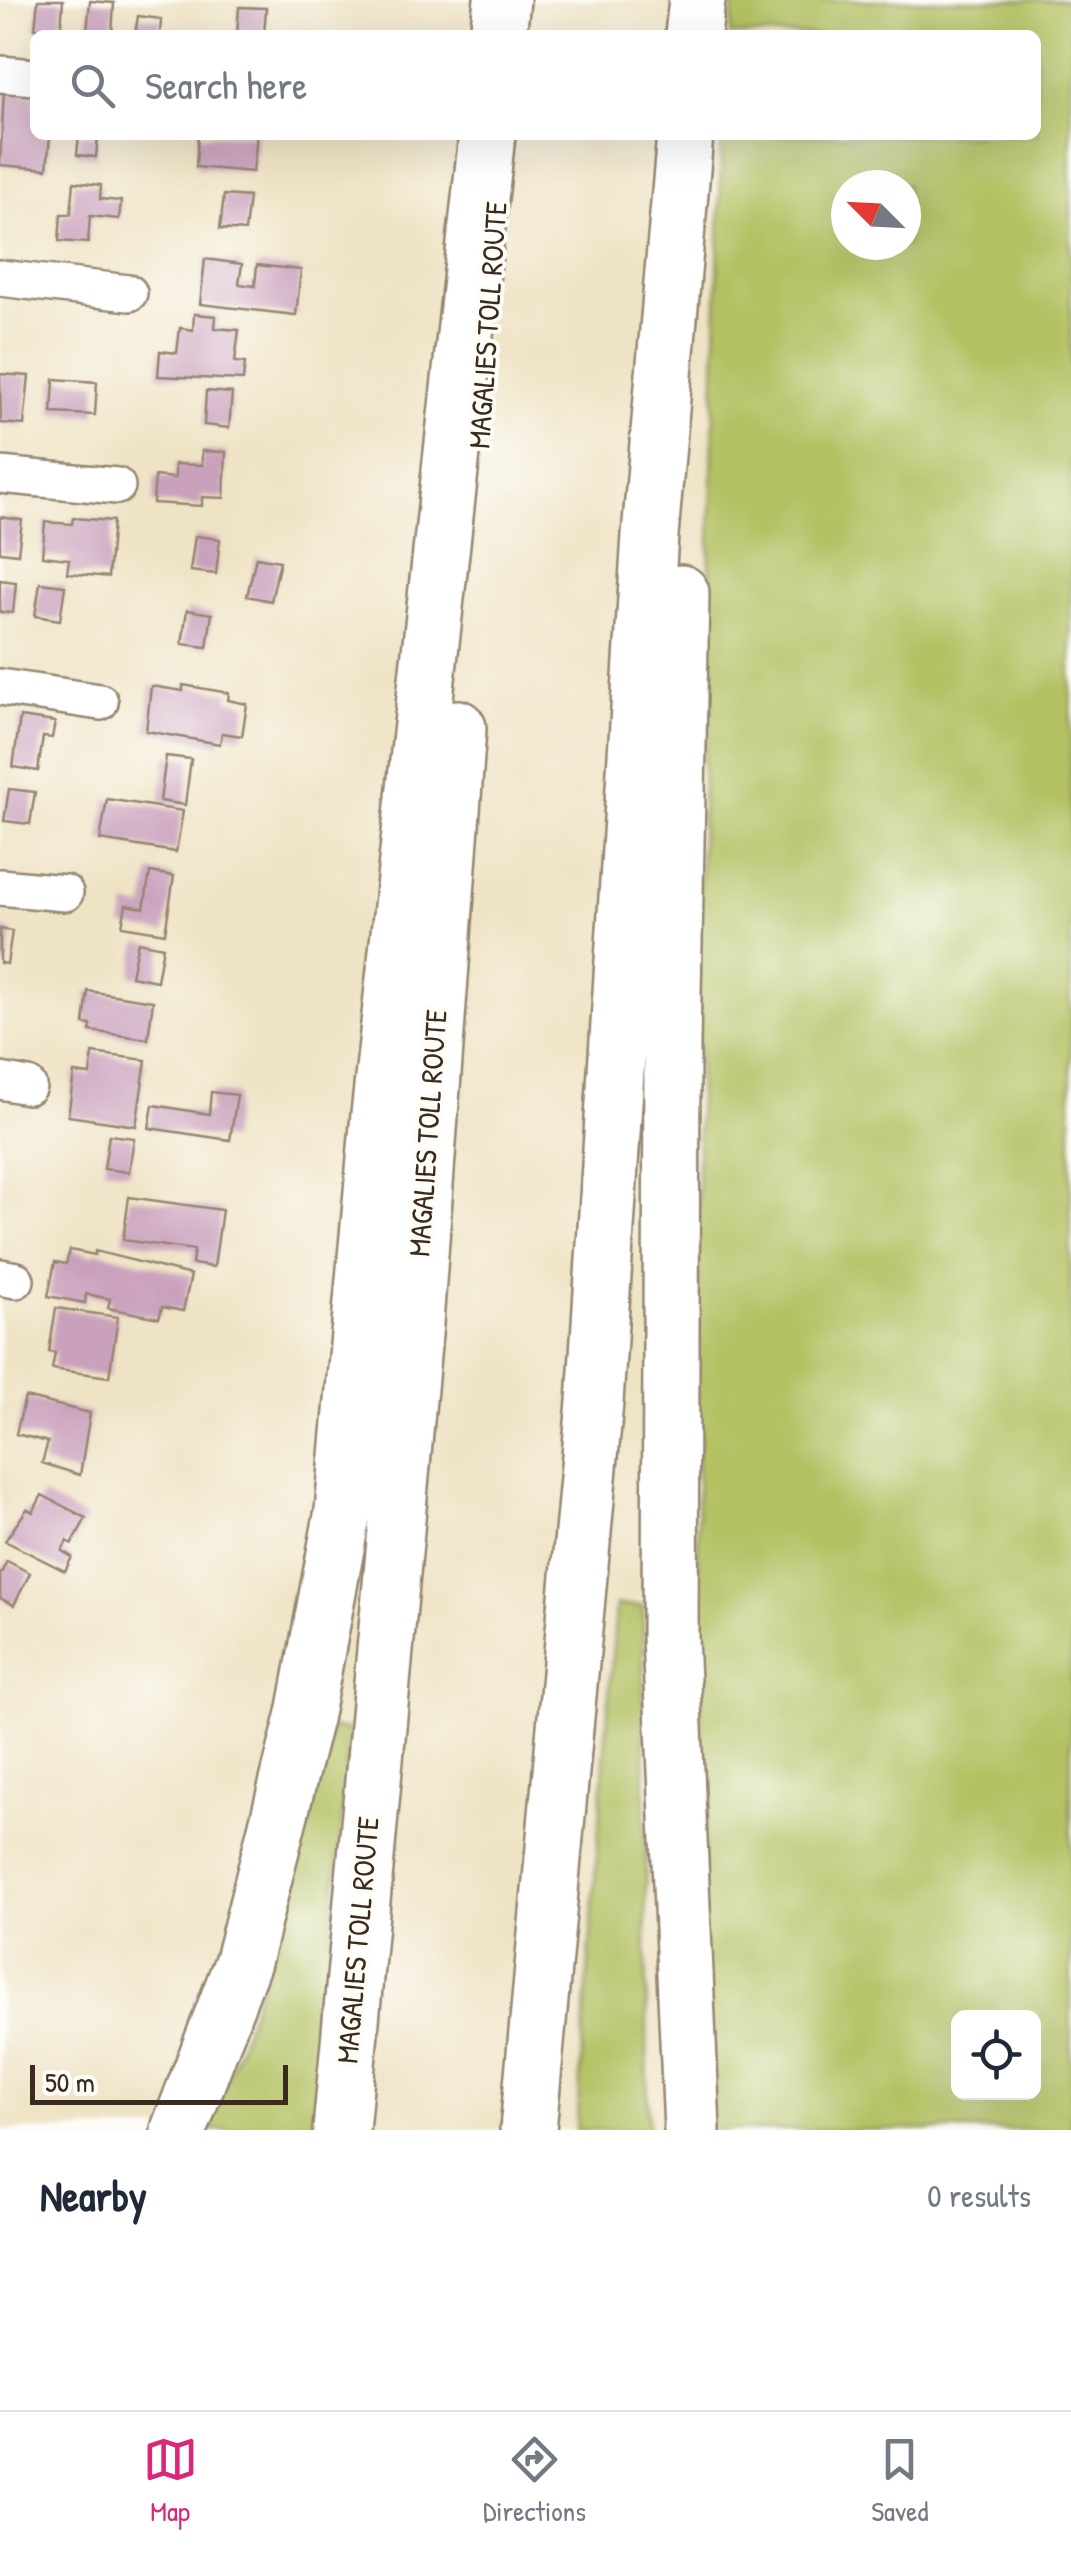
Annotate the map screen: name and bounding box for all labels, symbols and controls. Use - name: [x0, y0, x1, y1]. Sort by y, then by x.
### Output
- search box: [30, 30, 1041, 140]
- icon: search: [65, 58, 120, 113]
- text: Search here: [145, 59, 307, 111]
- north arrow: [831, 170, 921, 260]
- street label: MAGALIES TOLL ROUTE: [458, 200, 516, 450]
- street label: MAGALIES TOLL ROUTE: [398, 1008, 456, 1258]
- street label: MAGALIES TOLL ROUTE: [326, 1815, 388, 2065]
- map controls: [951, 2010, 1041, 2100]
- button: locate: [951, 2010, 1041, 2100]
- scale bar: [30, 2060, 288, 2104]
- text: 50 m: [45, 2063, 95, 2101]
- text: Nearby: [40, 2167, 147, 2224]
- text: 0 results: [927, 2174, 1031, 2217]
- tab: Map: [143, 2432, 198, 2530]
- tab: Directions: [483, 2432, 586, 2530]
- tab: Saved: [871, 2432, 928, 2530]

